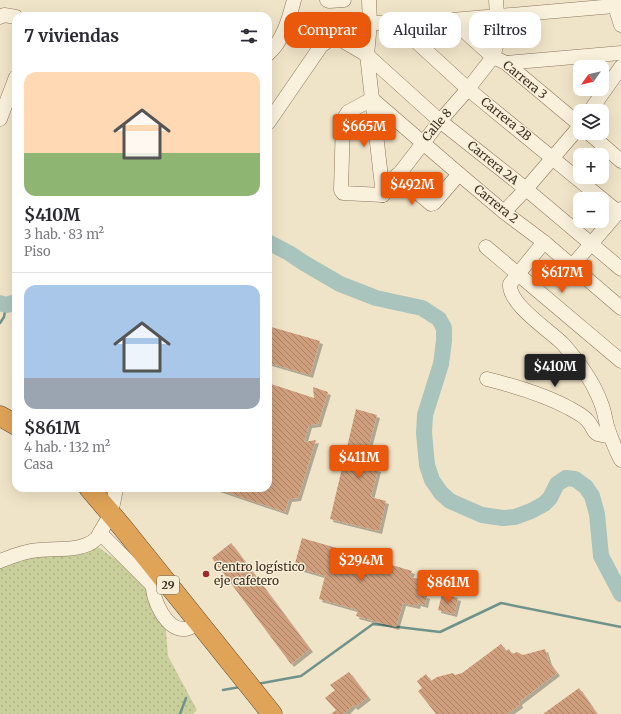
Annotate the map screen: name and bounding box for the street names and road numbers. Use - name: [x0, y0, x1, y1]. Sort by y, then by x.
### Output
- street label: Carrera 3: [500, 57, 551, 102]
- street label: Carrera 2B: [478, 94, 535, 144]
- street label: Calle 8: [419, 105, 455, 144]
- street label: Carrera 2A: [465, 137, 522, 188]
- street label: Carrera 2: [471, 181, 522, 226]
- road number: 29: [157, 576, 179, 594]

